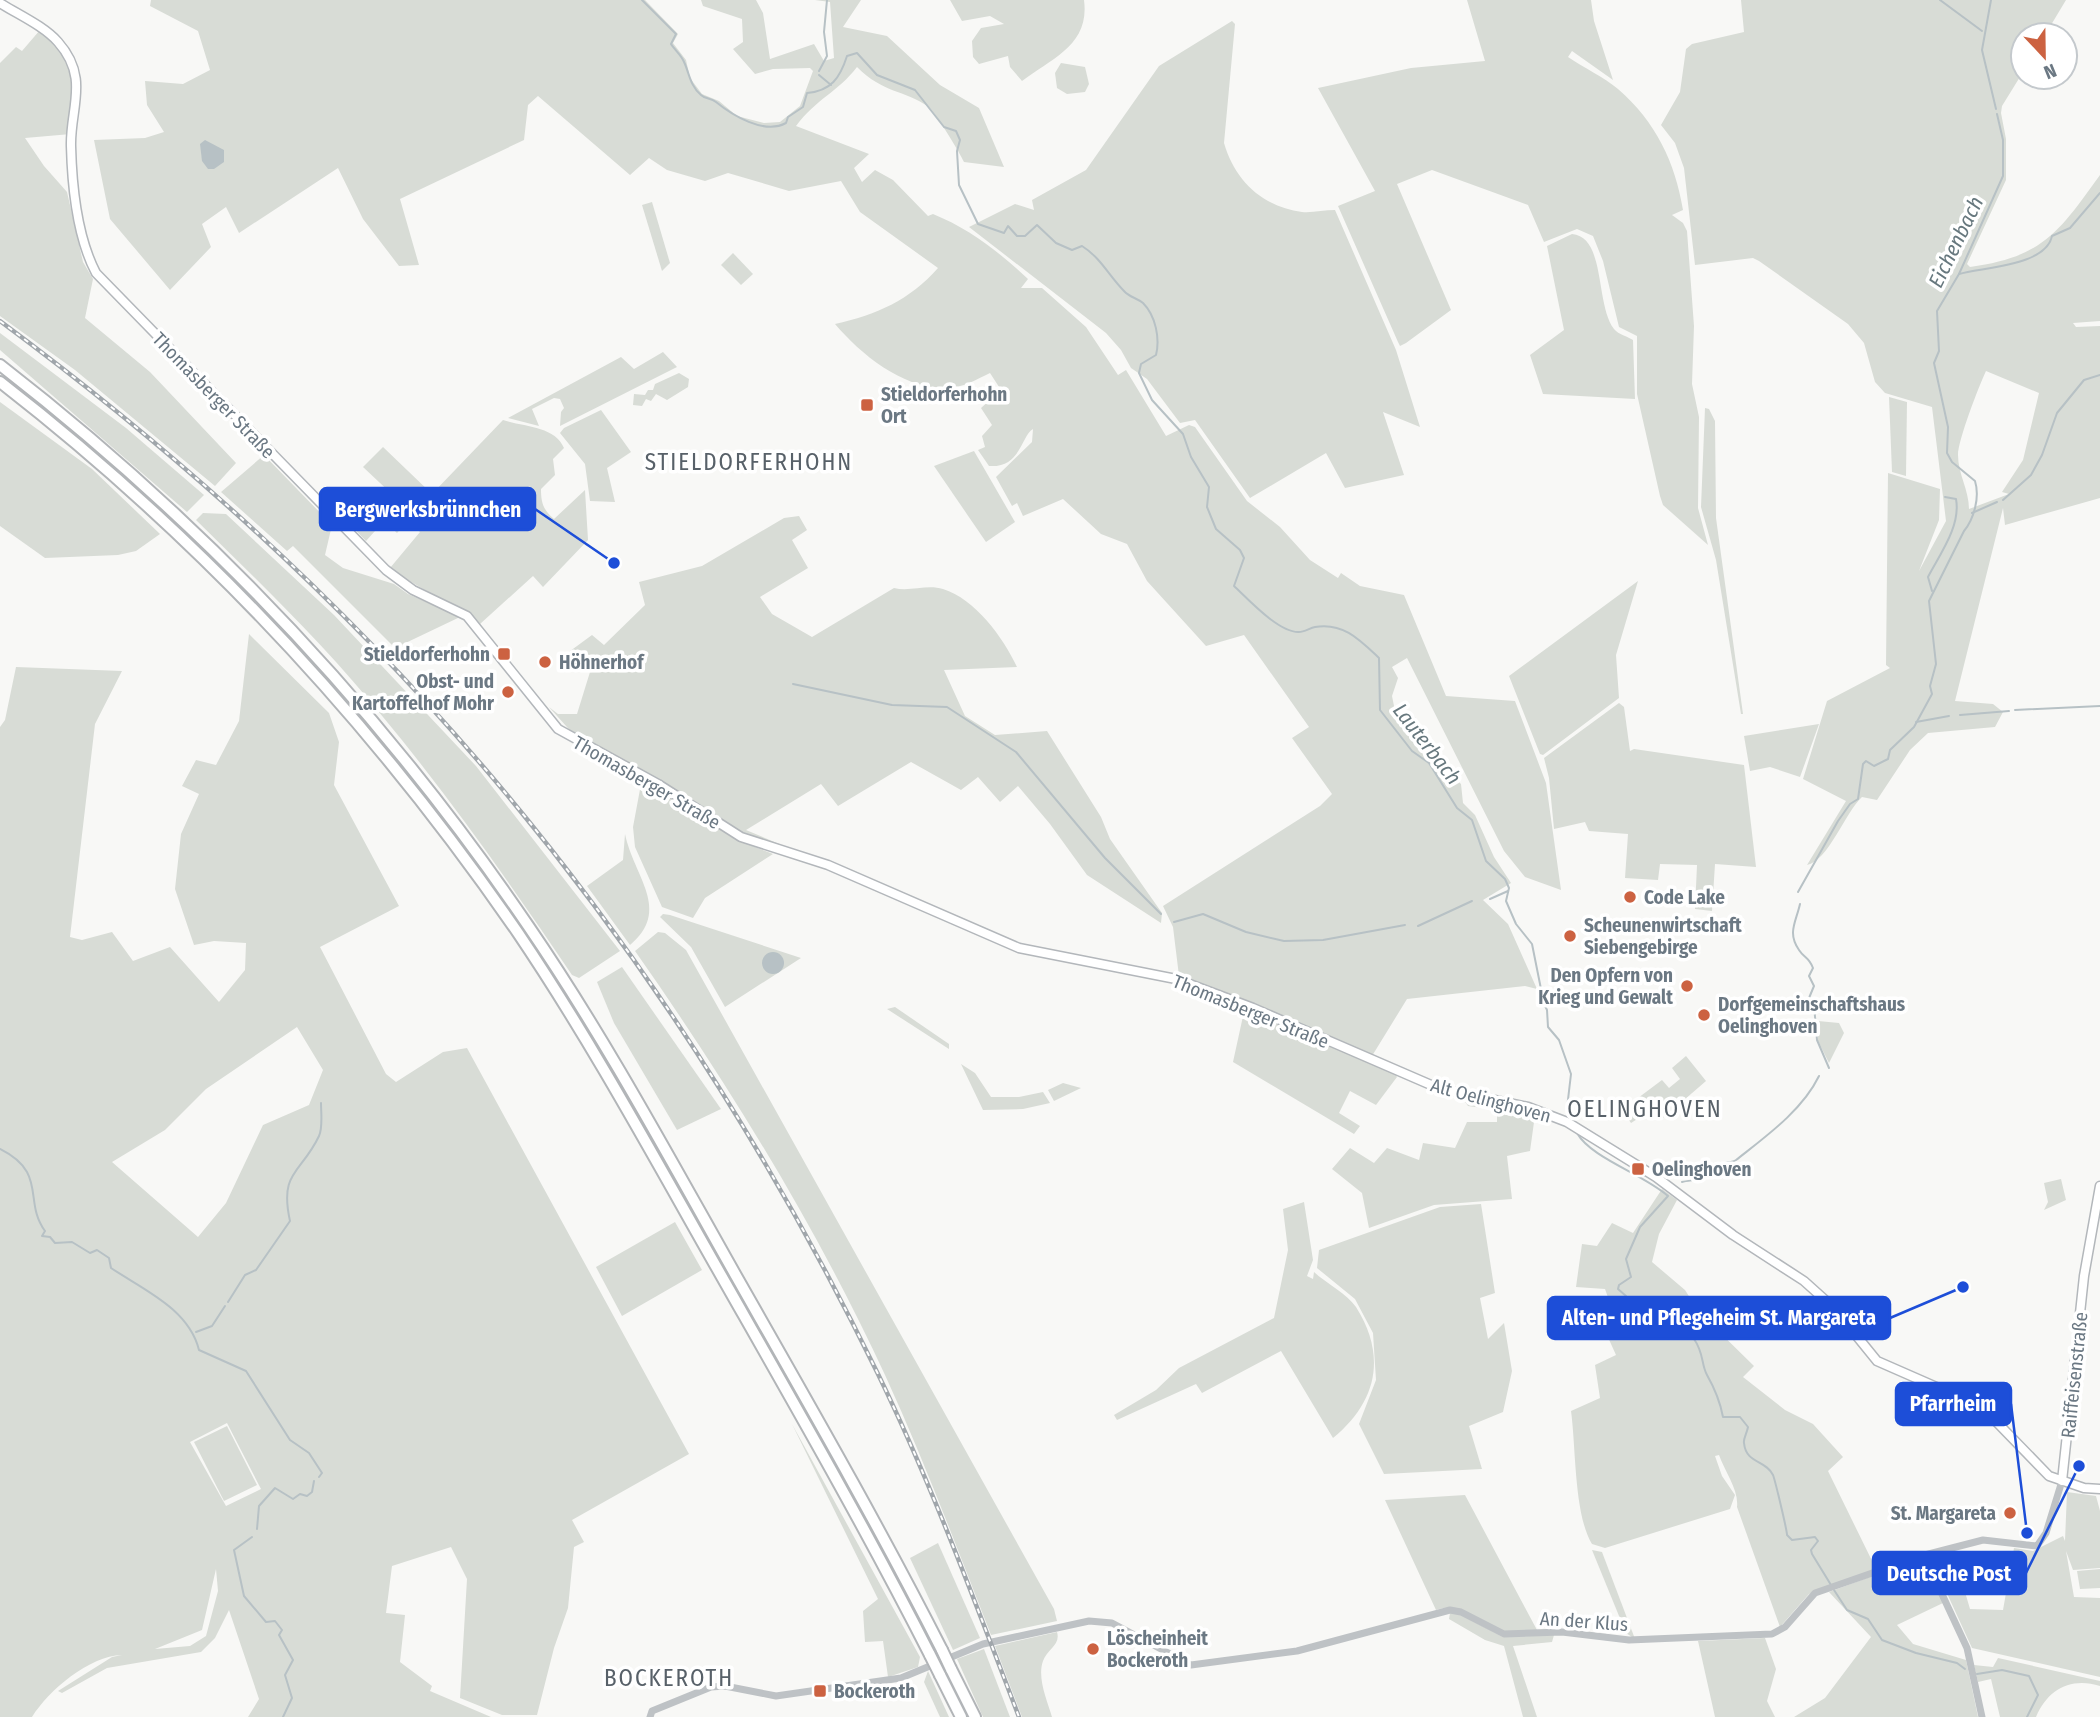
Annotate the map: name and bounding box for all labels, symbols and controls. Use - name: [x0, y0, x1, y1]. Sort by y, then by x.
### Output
- north arrow: [2009, 21, 2079, 91]
- text: N: [2041, 59, 2060, 84]
- water label: Eichenbach: [1923, 192, 1989, 292]
- street label: Thomasberger Straße: [148, 328, 280, 463]
- place label: Stieldorferhohn Ort: [881, 383, 1007, 428]
- marker: Stieldorferhohn Ort: [859, 397, 875, 413]
- district label: STIELDORFERHOHN: [645, 448, 853, 476]
- callout: Bergwerksbrünnchen: [320, 488, 535, 530]
- text: Bergwerksbrünnchen: [335, 497, 521, 523]
- place label: Stieldorferhohn: [364, 643, 490, 666]
- marker: Stieldorferhohn: [496, 646, 512, 662]
- place label: Höhnerhof: [559, 651, 645, 674]
- marker: Höhnerhof: [537, 654, 553, 670]
- place label: Obst- und Kartoffelhof Mohr: [352, 670, 495, 715]
- marker: Obst- und Kartoffelhof Mohr: [500, 684, 516, 700]
- water label: Lauterbach: [1387, 698, 1467, 790]
- street label: Thomasberger Straße: [569, 731, 724, 834]
- place label: Code Lake: [1644, 886, 1725, 909]
- marker: Code Lake: [1622, 889, 1638, 905]
- place label: Scheunenwirtschaft Siebengebirge: [1584, 914, 1742, 959]
- marker: Scheunenwirtschaft Siebengebirge: [1562, 928, 1578, 944]
- place label: Den Opfern von Krieg und Gewalt: [1538, 964, 1673, 1009]
- street label: Thomasberger Straße: [1169, 970, 1332, 1053]
- marker: Den Opfern von Krieg und Gewalt: [1679, 978, 1695, 994]
- place label: Dorfgemeinschaftshaus Oelinghoven: [1718, 993, 1906, 1038]
- marker: Dorfgemeinschaftshaus Oelinghoven: [1696, 1007, 1712, 1023]
- street label: Alt Oelinghoven: [1428, 1073, 1553, 1128]
- district label: OELINGHOVEN: [1567, 1095, 1723, 1123]
- place label: Oelinghoven: [1652, 1158, 1751, 1181]
- marker: Oelinghoven: [1630, 1161, 1646, 1177]
- callout: Alten- und Pflegeheim St. Margareta: [1548, 1297, 1890, 1339]
- text: Alten- und Pflegeheim St. Margareta: [1561, 1305, 1876, 1331]
- street label: Raiffeisenstraße: [2056, 1311, 2093, 1439]
- callout: Pfarrheim: [1896, 1383, 2011, 1425]
- text: Pfarrheim: [1910, 1391, 1996, 1417]
- place label: St. Margareta: [1891, 1502, 1996, 1525]
- marker: St. Margareta: [2002, 1505, 2018, 1521]
- callout: Deutsche Post: [1873, 1552, 2026, 1594]
- text: Deutsche Post: [1887, 1561, 2012, 1587]
- street label: An der Klus: [1539, 1607, 1629, 1636]
- place label: Löscheinheit Bockeroth: [1107, 1627, 1208, 1672]
- marker: Löscheinheit Bockeroth: [1085, 1641, 1101, 1657]
- district label: BOCKEROTH: [604, 1664, 734, 1692]
- place label: Bockeroth: [834, 1680, 915, 1703]
- marker: Bockeroth: [812, 1683, 828, 1699]

